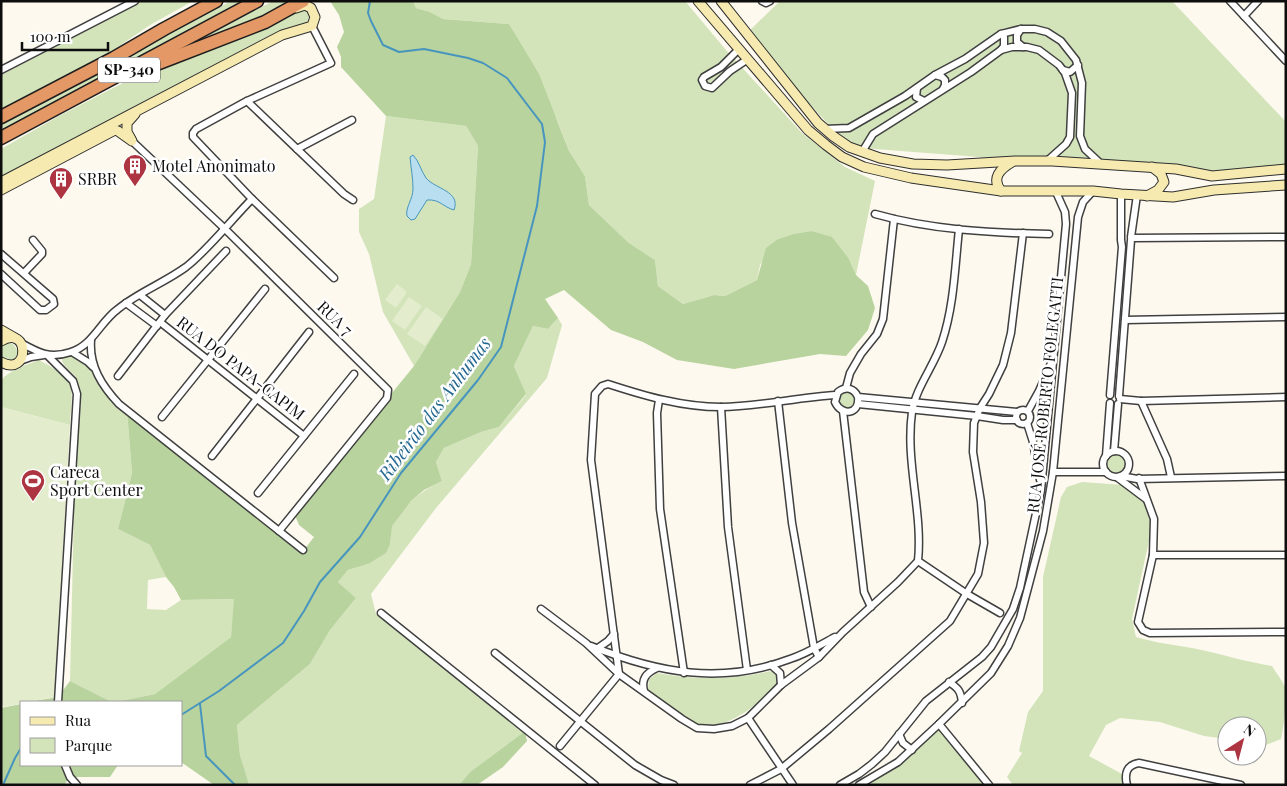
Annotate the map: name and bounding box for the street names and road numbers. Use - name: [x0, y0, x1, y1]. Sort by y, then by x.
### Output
- road number: SP-340: [98, 58, 160, 82]
- street label: RUA JOSÉ ROBERTO FOLEGATTI: [1022, 276, 1067, 514]
- street label: RUA 7: [313, 296, 358, 340]
- street label: RUA DO PAPA-CAPIM: [173, 311, 310, 424]

